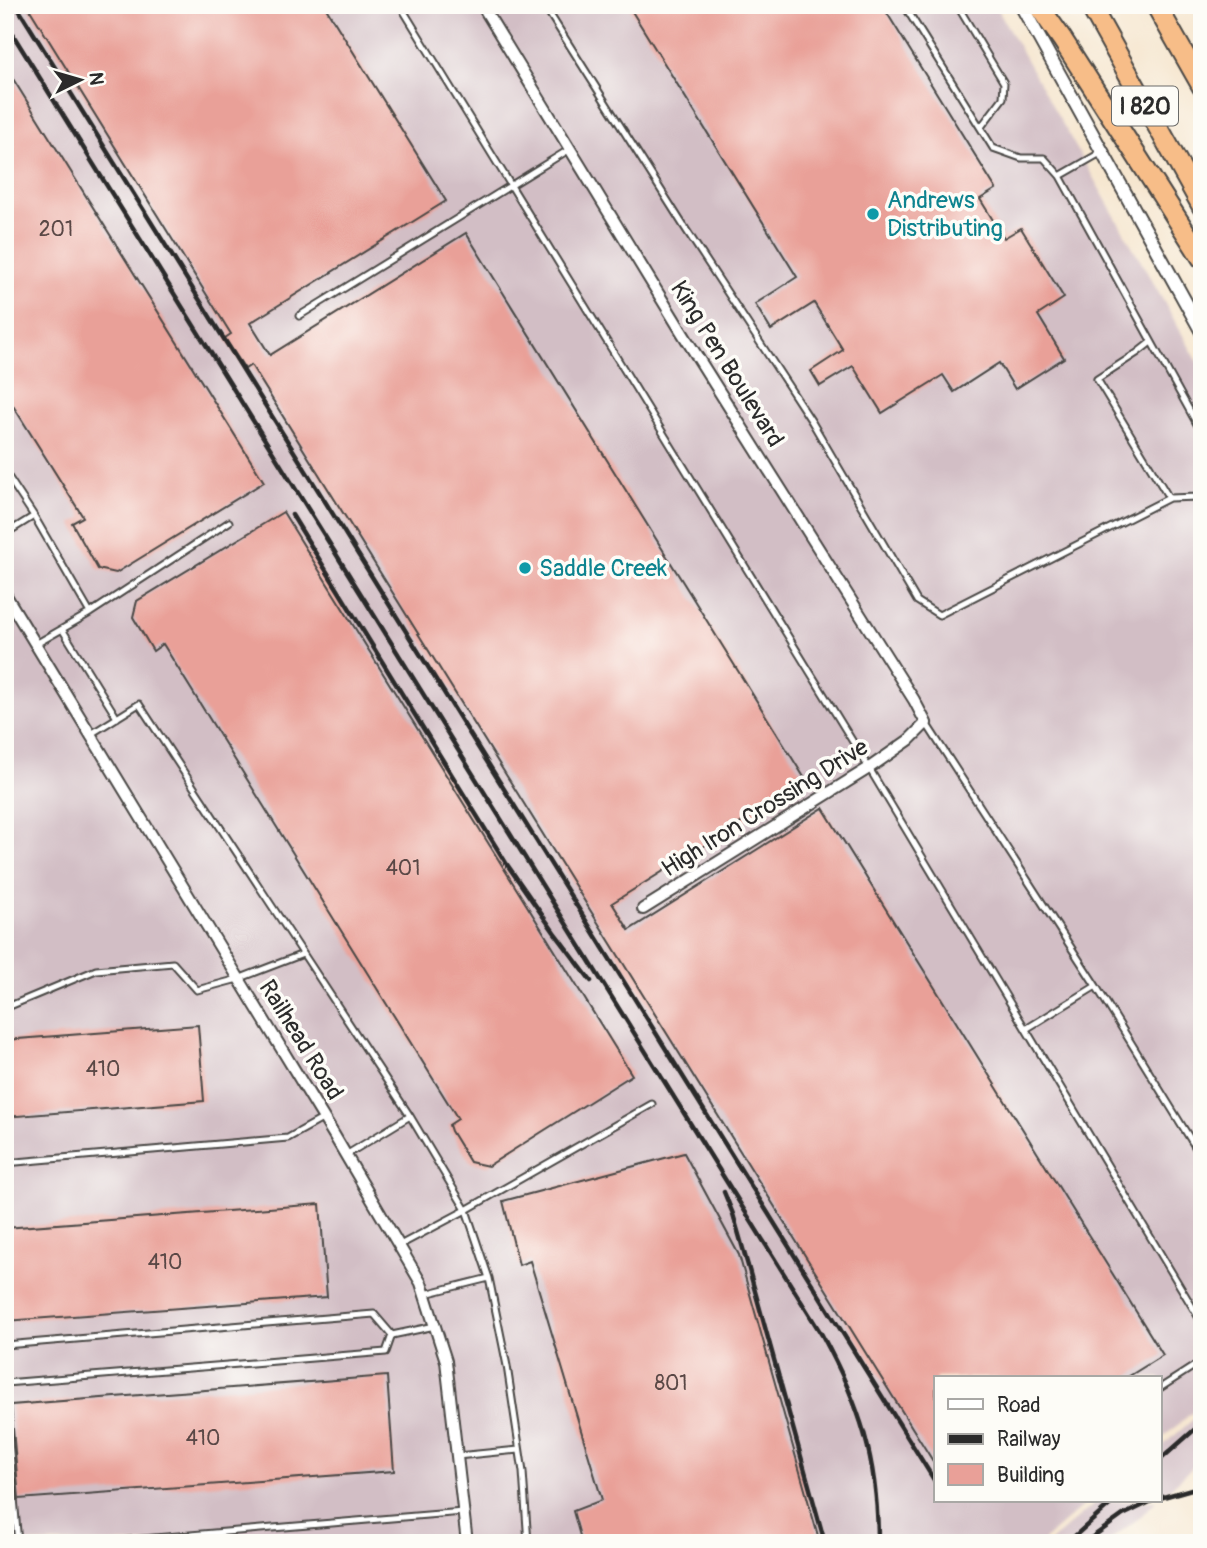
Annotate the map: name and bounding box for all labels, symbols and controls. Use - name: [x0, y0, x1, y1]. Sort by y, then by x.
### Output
- north arrow: [46, 46, 116, 116]
- text: N: [83, 71, 108, 86]
- road number: I 820: [1112, 86, 1178, 125]
- place label: Andrews Distributing: [887, 186, 1003, 243]
- marker: Andrews Distributing: [865, 206, 881, 222]
- house number: 201: [39, 216, 73, 243]
- street label: King Pen Boulevard: [664, 275, 790, 453]
- place label: Saddle Creek: [539, 554, 667, 583]
- marker: Saddle Creek: [517, 560, 533, 576]
- street label: High Iron Crossing Drive: [656, 733, 874, 883]
- house number: 401: [386, 855, 420, 882]
- street label: Railhead Road: [253, 975, 349, 1105]
- house number: 410: [86, 1056, 120, 1083]
- house number: 410: [148, 1249, 182, 1276]
- house number: 801: [654, 1370, 688, 1397]
- legend: [934, 1376, 1162, 1502]
- text: Road: [997, 1392, 1041, 1419]
- house number: 410: [186, 1425, 220, 1452]
- text: Railway: [997, 1426, 1061, 1453]
- text: Building: [997, 1462, 1064, 1489]

